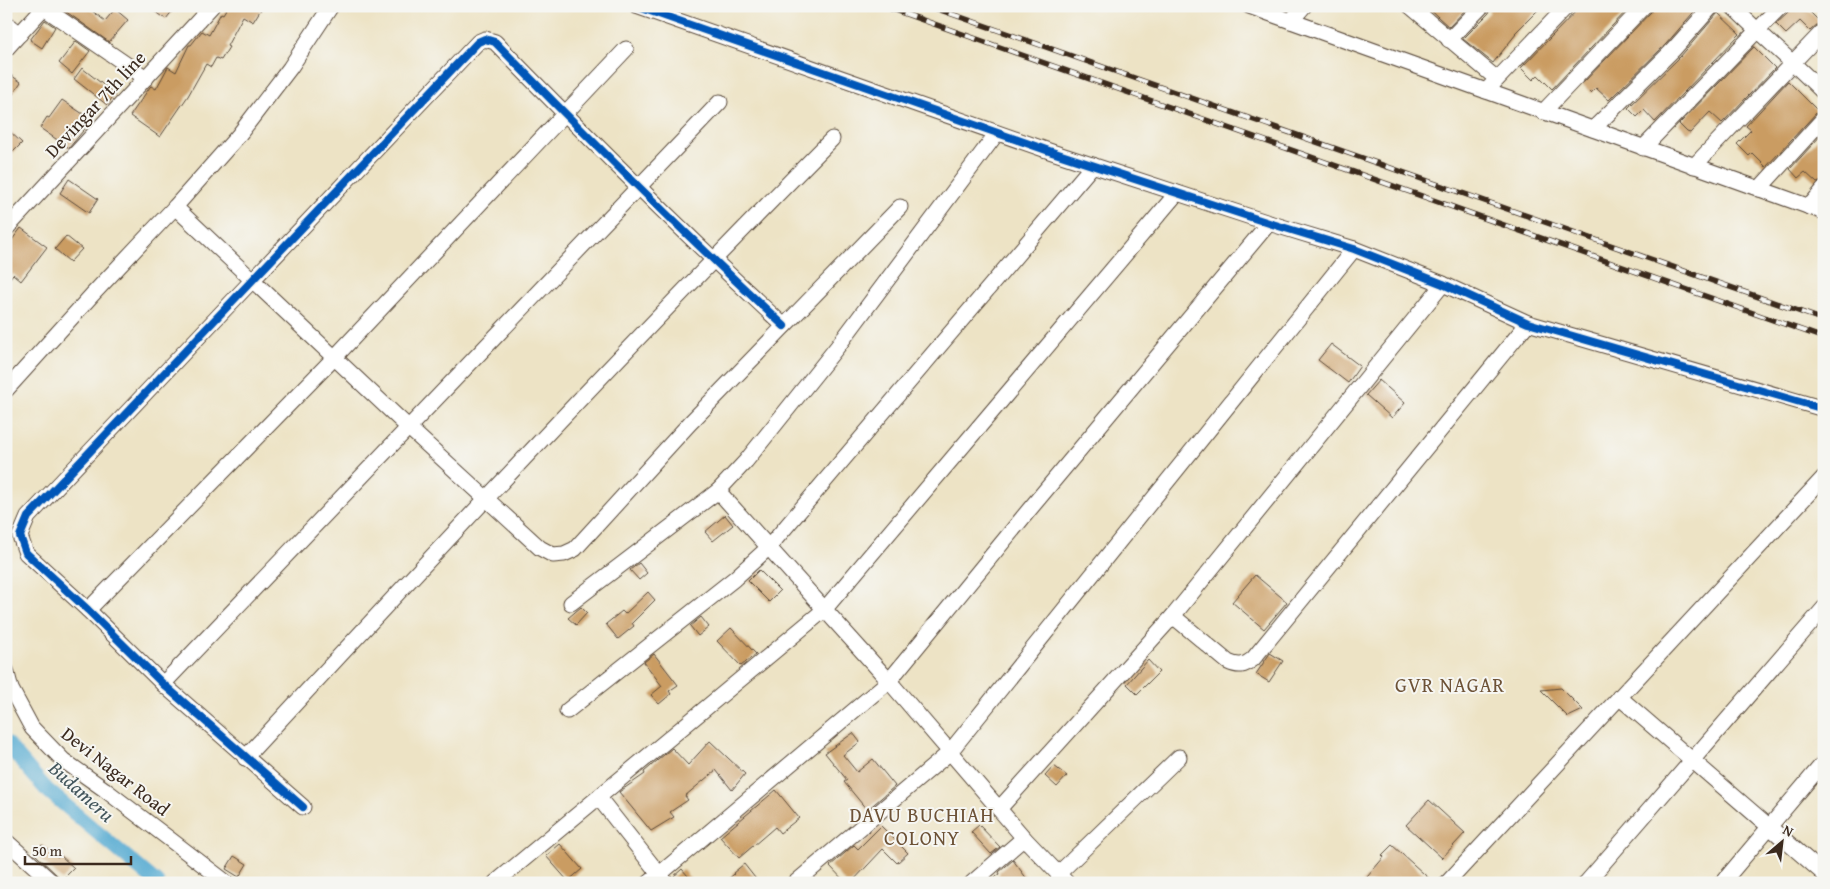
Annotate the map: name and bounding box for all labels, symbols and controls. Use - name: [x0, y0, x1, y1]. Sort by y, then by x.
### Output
- street label: Devingar 7th line: [38, 44, 152, 164]
- district label: GVR NAGAR: [1395, 670, 1505, 699]
- street label: Devi Nagar Road: [56, 720, 177, 823]
- water label: Budameru: [42, 753, 121, 828]
- district label: DAVU BUCHIAH COLONY: [849, 800, 995, 852]
- north arrow: [1758, 816, 1808, 866]
- text: N: [1779, 819, 1797, 842]
- scale bar: [25, 834, 131, 866]
- text: 50 m: [32, 840, 63, 861]

